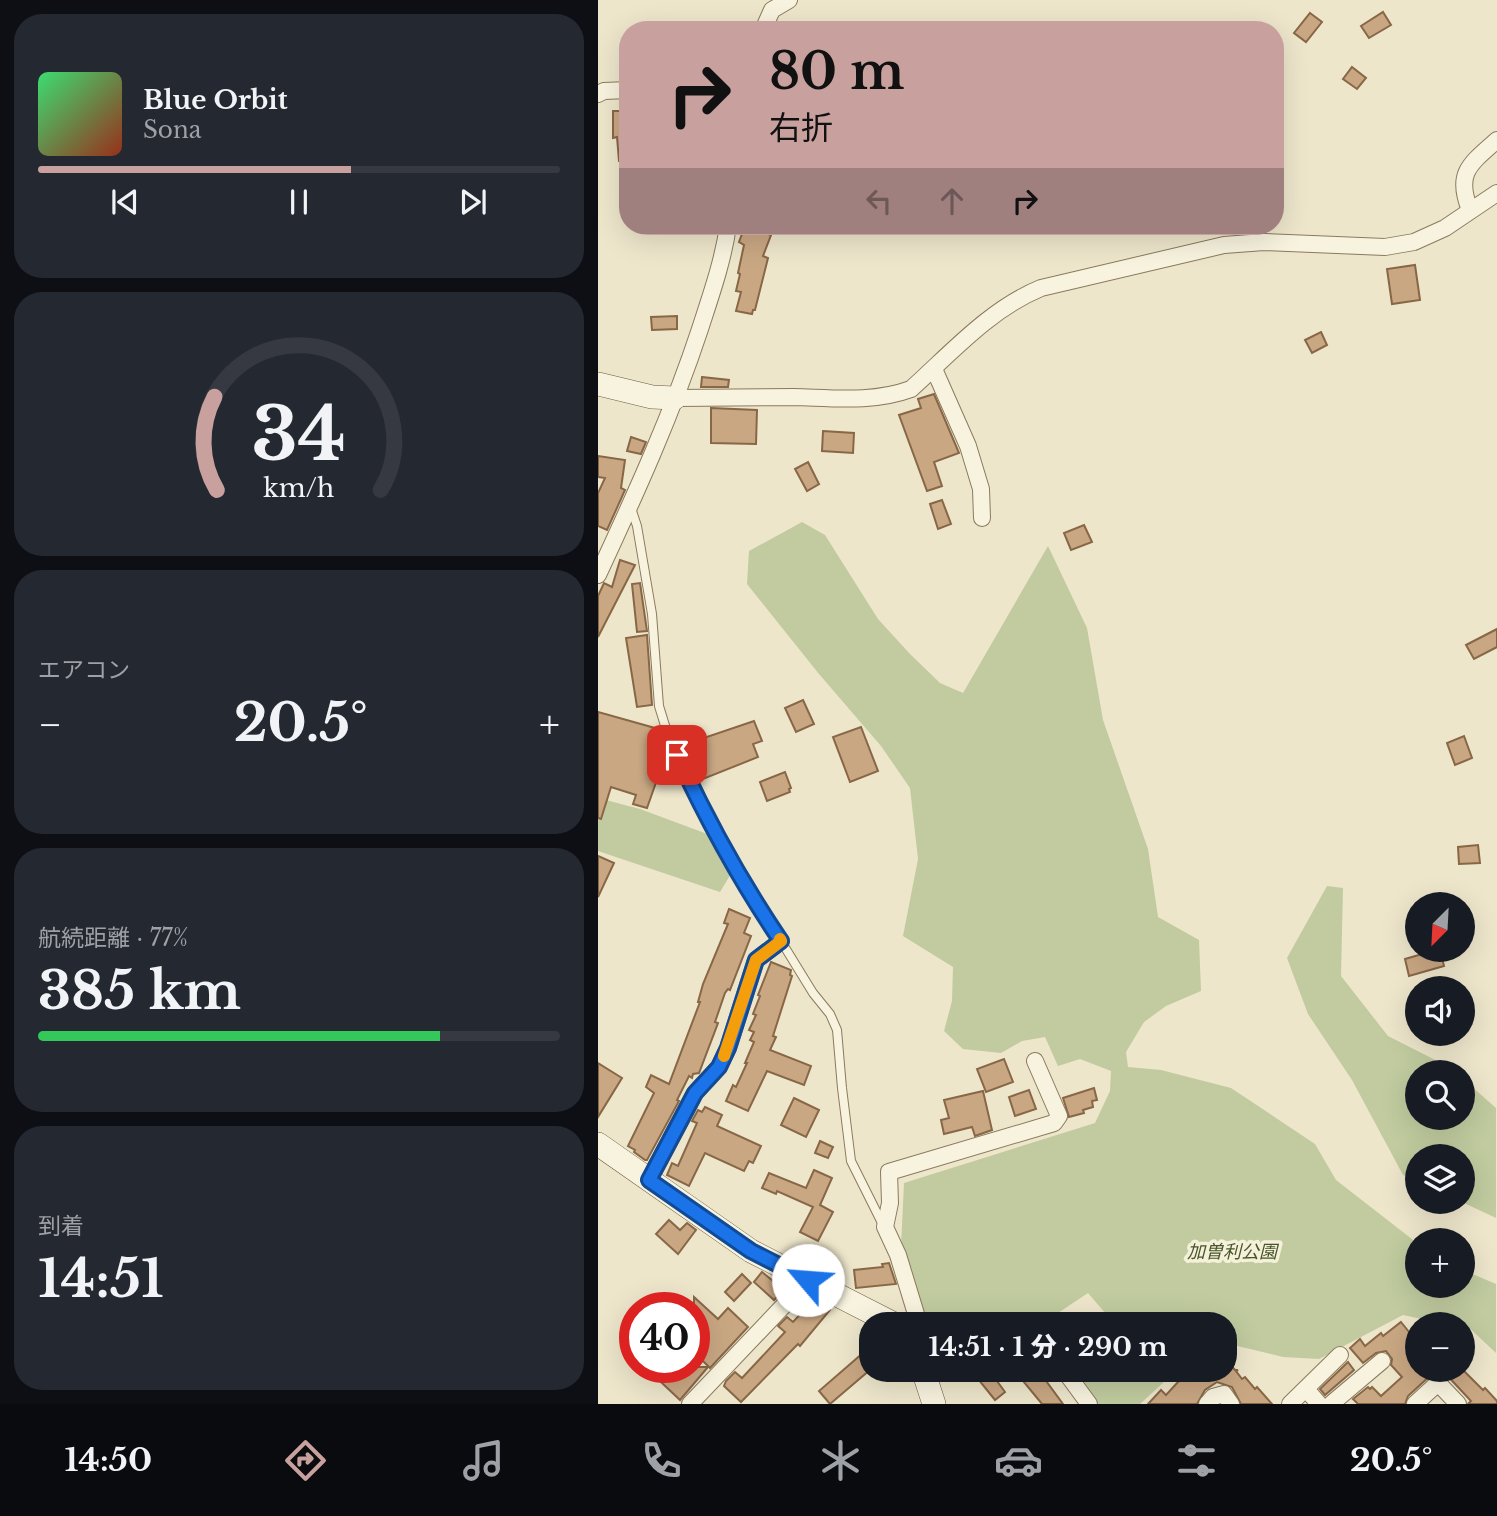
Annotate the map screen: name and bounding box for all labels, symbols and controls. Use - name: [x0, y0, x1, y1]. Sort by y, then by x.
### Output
- text: 80 m: [769, 41, 904, 102]
- icon: right: [654, 49, 745, 140]
- text: Blue Orbit: [143, 84, 288, 116]
- text: 右折: [769, 108, 833, 148]
- text: Sona: [143, 116, 201, 144]
- icon: left: [860, 182, 898, 220]
- icon: ahead: [933, 182, 971, 220]
- icon: right: [1006, 182, 1044, 220]
- icon: previous: [106, 183, 144, 221]
- icon: pause: [280, 183, 318, 221]
- icon: next: [454, 183, 492, 221]
- text: 34: [252, 389, 346, 480]
- text: km/h: [264, 473, 334, 504]
- text: エアコン: [38, 656, 130, 684]
- text: 20.5°: [234, 691, 368, 755]
- text: −: [38, 701, 62, 748]
- text: +: [539, 701, 560, 748]
- pin: [647, 725, 707, 785]
- icon: arrive: [658, 736, 696, 774]
- north arrow: [1405, 892, 1475, 962]
- map controls: [1405, 892, 1475, 1382]
- text: 航続距離 · 77%: [38, 924, 188, 952]
- text: 385 km: [38, 959, 241, 1023]
- button: sound: [1405, 976, 1475, 1046]
- button: search: [1405, 1060, 1475, 1130]
- button: layers: [1405, 1144, 1475, 1214]
- text: 到着: [38, 1212, 84, 1240]
- button: +: [1405, 1228, 1475, 1298]
- park label: 加曽利公園: [1187, 1241, 1280, 1263]
- position arrow: [771, 1243, 845, 1317]
- text: 14:51: [38, 1247, 164, 1311]
- speed limit sign: 40: [619, 1292, 710, 1383]
- button: −: [1405, 1312, 1475, 1382]
- text: 14:51 · 1 分 · 290 m: [928, 1331, 1168, 1363]
- icon: directions: [281, 1436, 330, 1485]
- icon: music: [459, 1436, 508, 1485]
- icon: phone: [637, 1436, 686, 1485]
- icon: climate: [816, 1436, 865, 1485]
- icon: car: [994, 1436, 1043, 1485]
- icon: filters: [1172, 1436, 1221, 1485]
- text: 14:50: [65, 1440, 152, 1480]
- text: 20.5°: [1350, 1440, 1432, 1480]

